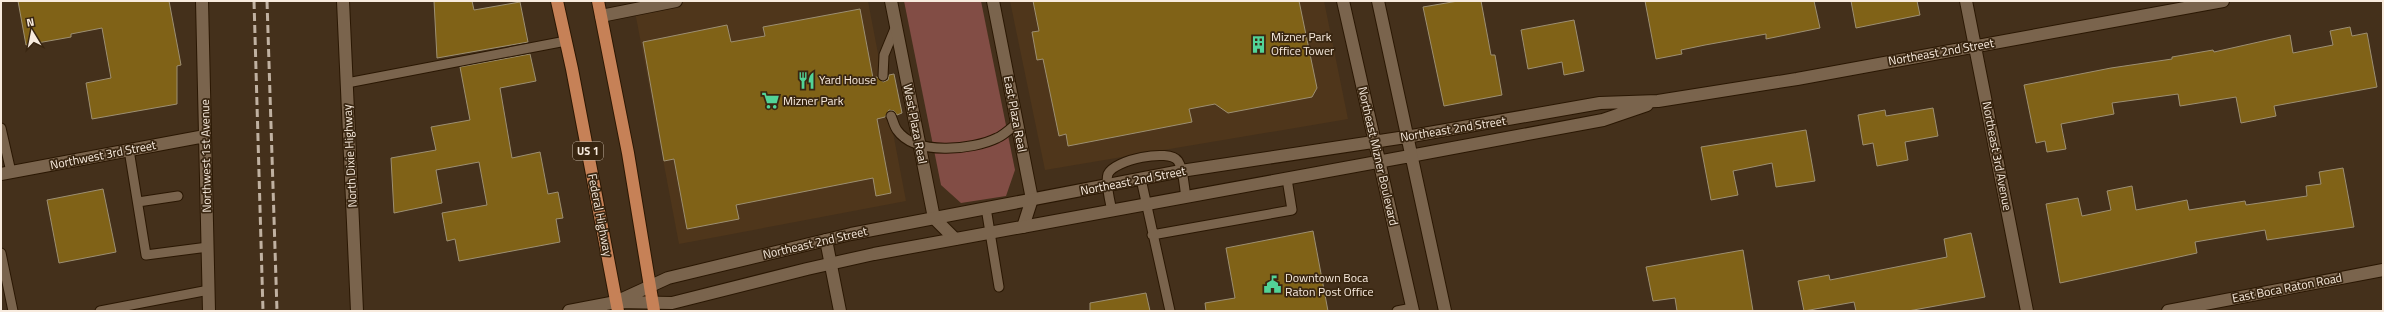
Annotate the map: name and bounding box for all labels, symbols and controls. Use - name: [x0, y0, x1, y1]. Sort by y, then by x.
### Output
- north arrow: [12, 12, 52, 52]
- text: N: [25, 14, 35, 31]
- place label: Mizner Park Office Tower: [1271, 27, 1334, 60]
- street label: Northeast 2nd Street: [1887, 33, 1996, 70]
- building icon: Mizner Park Office Tower: [1248, 34, 1268, 54]
- restaurant icon: Yard House: [796, 70, 816, 90]
- place label: Yard House: [819, 70, 876, 89]
- street label: East Plaza Real: [999, 74, 1032, 154]
- street label: West Plaza Real: [898, 82, 933, 165]
- street label: Northeast Mizner Boulevard: [1353, 85, 1404, 227]
- supermarket icon: Mizner Park: [760, 91, 780, 111]
- place label: Mizner Park: [783, 91, 844, 110]
- street label: Northwest 1st Avenue: [195, 99, 216, 213]
- street label: Northeast 3rd Avenue: [1978, 100, 2017, 212]
- street label: North Dixie Highway: [337, 104, 362, 208]
- street label: Northeast 2nd Street: [1399, 111, 1508, 146]
- street label: Northwest 3rd Street: [48, 135, 158, 174]
- road number: US 1: [573, 142, 603, 160]
- street label: Northeast 2nd Street: [1079, 161, 1188, 200]
- street label: Federal Highway: [583, 172, 618, 258]
- street label: Northeast 2nd Street: [761, 221, 870, 264]
- place label: Downtown Boca Raton Post Office: [1285, 268, 1374, 301]
- street label: East Boca Raton Road: [2230, 268, 2344, 307]
- public building icon: Downtown Boca Raton Post Office: [1262, 275, 1282, 295]

